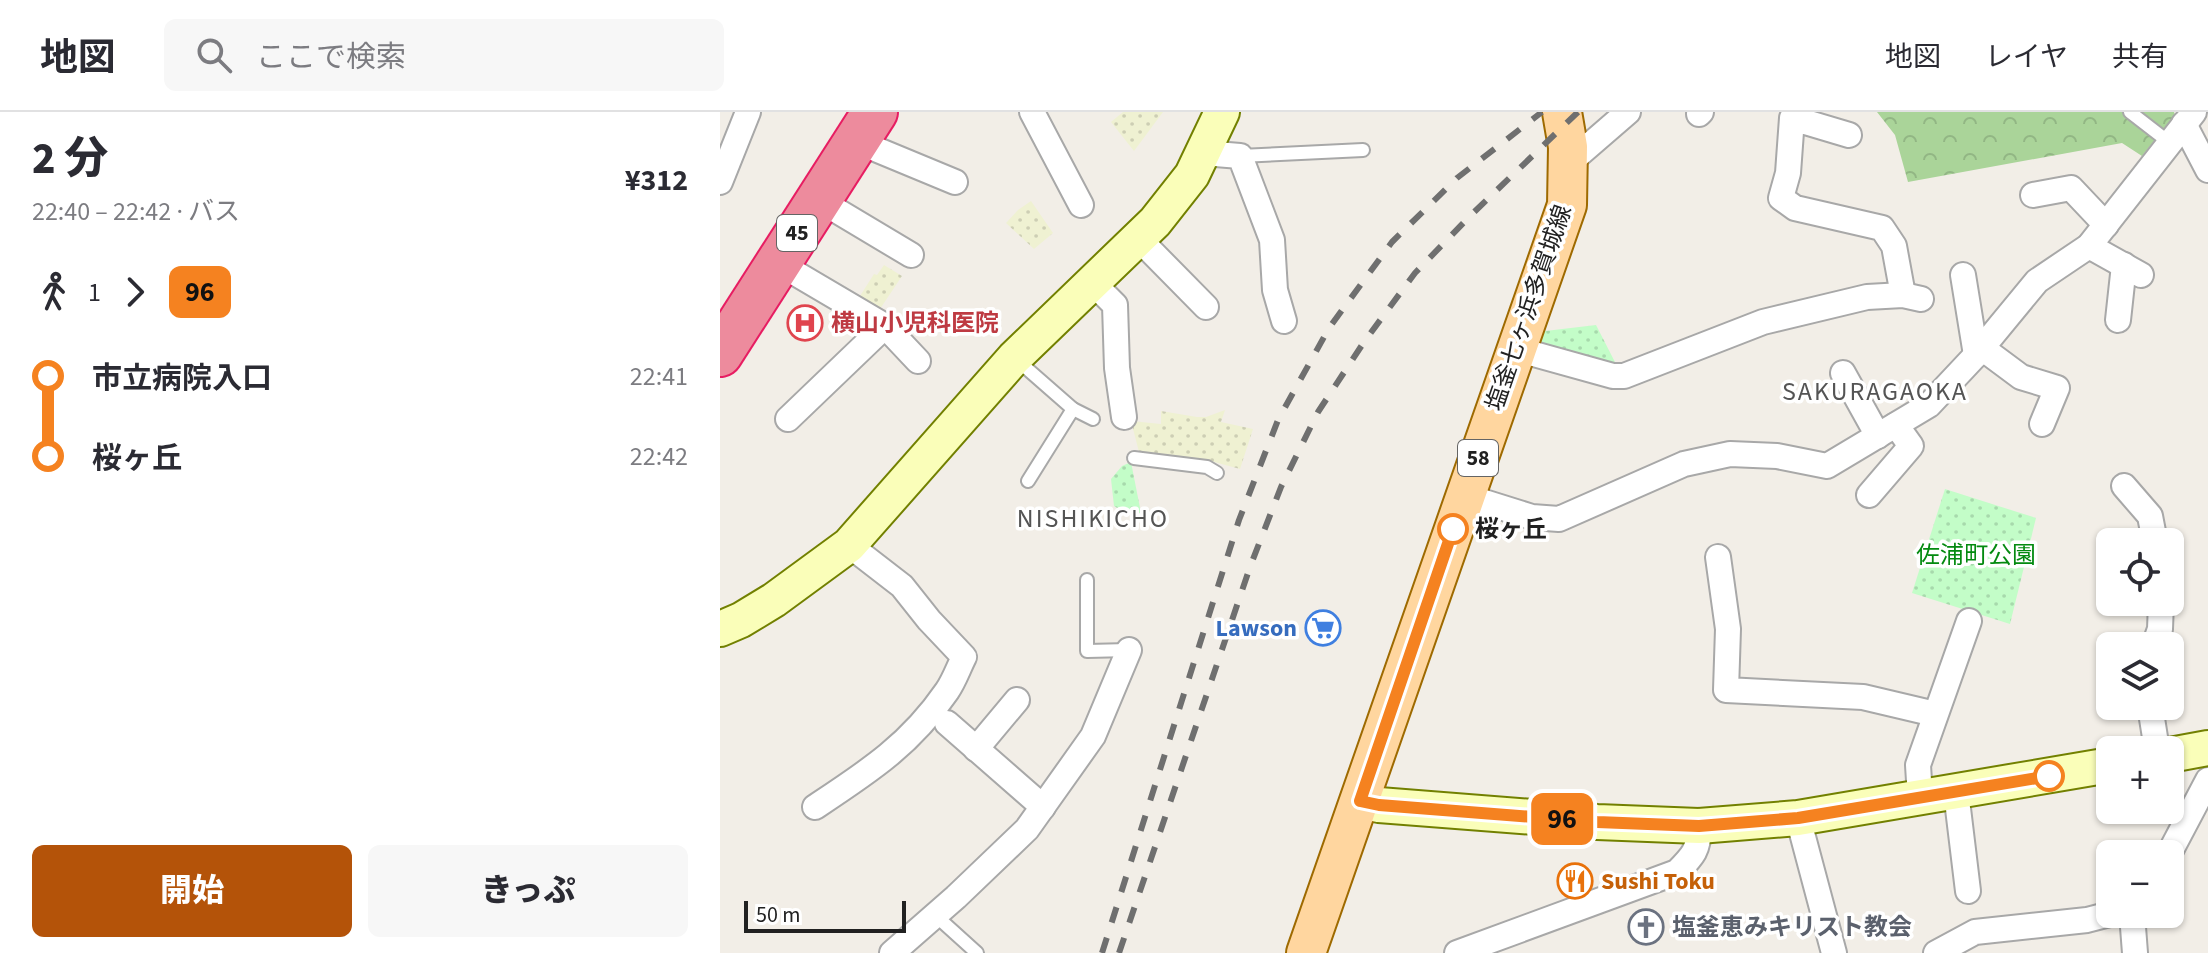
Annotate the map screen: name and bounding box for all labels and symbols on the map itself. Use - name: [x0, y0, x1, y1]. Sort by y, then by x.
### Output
- street label: 塩釜七ヶ浜多賀城線: [1477, 200, 1581, 416]
- road number: 45: [777, 215, 817, 251]
- hospital icon: 横山小児科医院: [786, 304, 824, 342]
- place label: 横山小児科医院: [831, 306, 999, 341]
- district label: SAKURAGAOKA: [1782, 373, 1968, 410]
- road number: 58: [1458, 440, 1498, 476]
- district label: NISHIKICHO: [1017, 500, 1169, 537]
- place label: 桜ヶ丘: [1475, 512, 1547, 547]
- marker: 桜ヶ丘: [1438, 514, 1468, 544]
- park label: 佐浦町公園: [1916, 538, 2036, 573]
- supermarket icon: Lawson: [1304, 609, 1342, 647]
- place label: Lawson: [1216, 611, 1297, 646]
- unlabelled marker: [2034, 761, 2064, 791]
- line badge: 96: [1526, 793, 1598, 845]
- restaurant icon: Sushi Toku: [1556, 862, 1594, 900]
- place label: Sushi Toku: [1601, 864, 1715, 899]
- scale bar: [744, 897, 906, 933]
- church icon: 塩釜恵みキリスト教会: [1627, 908, 1665, 946]
- place label: 塩釜恵みキリスト教会: [1672, 910, 1912, 945]

